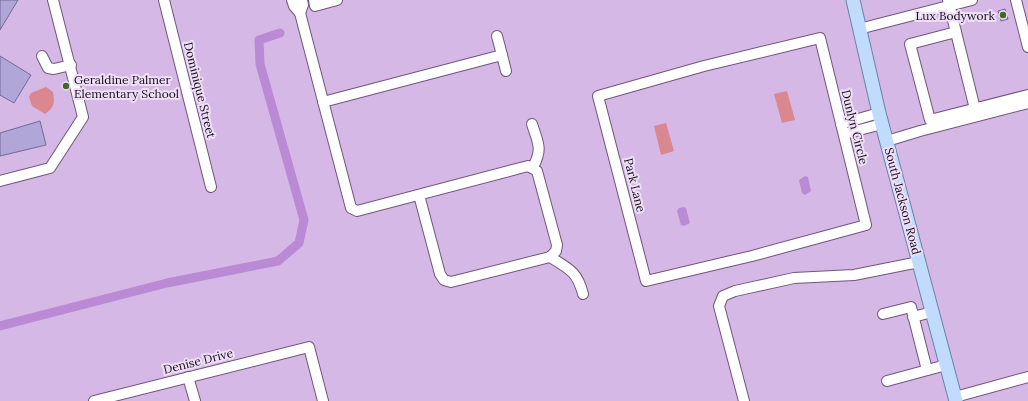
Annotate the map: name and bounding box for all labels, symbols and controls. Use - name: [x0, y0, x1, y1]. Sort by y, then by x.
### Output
- place label: Lux Bodywork: [915, 8, 996, 23]
- marker: Lux Bodywork: [998, 10, 1008, 20]
- street label: Dominique Street: [181, 40, 219, 140]
- place label: Geraldine Palmer Elementary School: [74, 72, 179, 101]
- marker: Geraldine Palmer Elementary School: [61, 81, 71, 91]
- street label: Dunlyn Circle: [838, 88, 872, 166]
- street label: South Jackson Road: [882, 146, 924, 256]
- street label: Park Lane: [621, 156, 649, 214]
- street label: Denise Drive: [162, 345, 235, 377]

